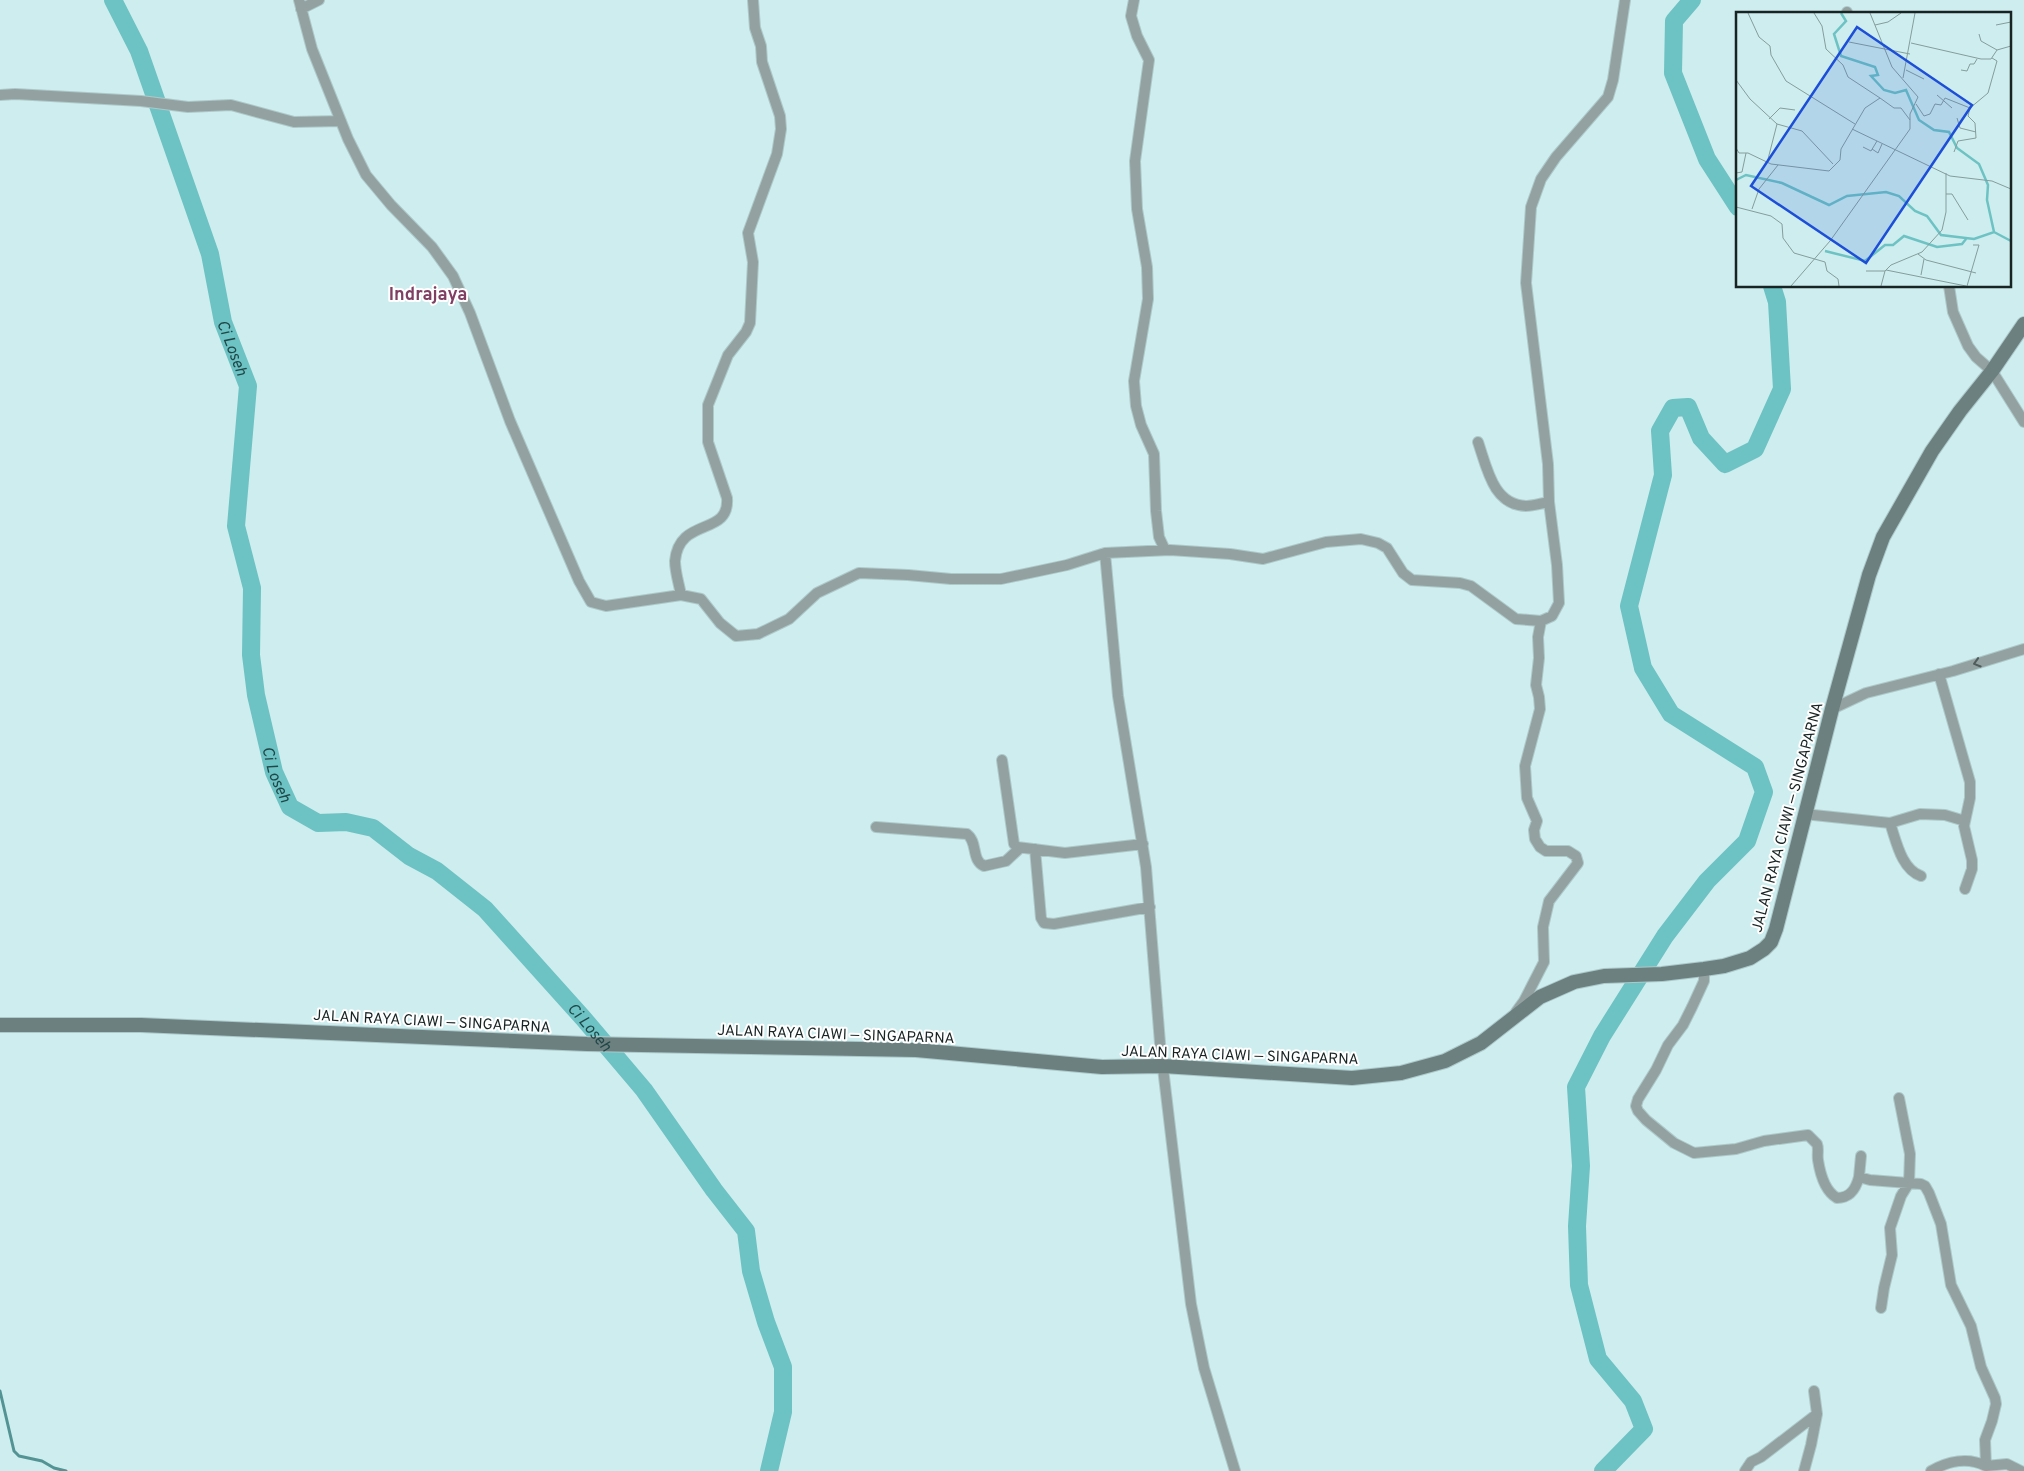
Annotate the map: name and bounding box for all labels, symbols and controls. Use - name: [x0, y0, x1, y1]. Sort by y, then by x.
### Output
- inset map: [1736, 12, 2012, 288]
- district label: Indrajaya: [389, 284, 467, 307]
- water label: Ci Loseh: [211, 317, 251, 379]
- one-way arrow: [1974, 657, 1982, 667]
- street label: JALAN RAYA CIAWI — SINGAPARNA: [1749, 700, 1828, 935]
- water label: Ci Loseh: [256, 745, 295, 806]
- water label: Ci Loseh: [562, 999, 615, 1057]
- street label: JALAN RAYA CIAWI — SINGAPARNA: [313, 1007, 551, 1038]
- street label: JALAN RAYA CIAWI — SINGAPARNA: [717, 1022, 955, 1049]
- street label: JALAN RAYA CIAWI — SINGAPARNA: [1121, 1043, 1359, 1070]

